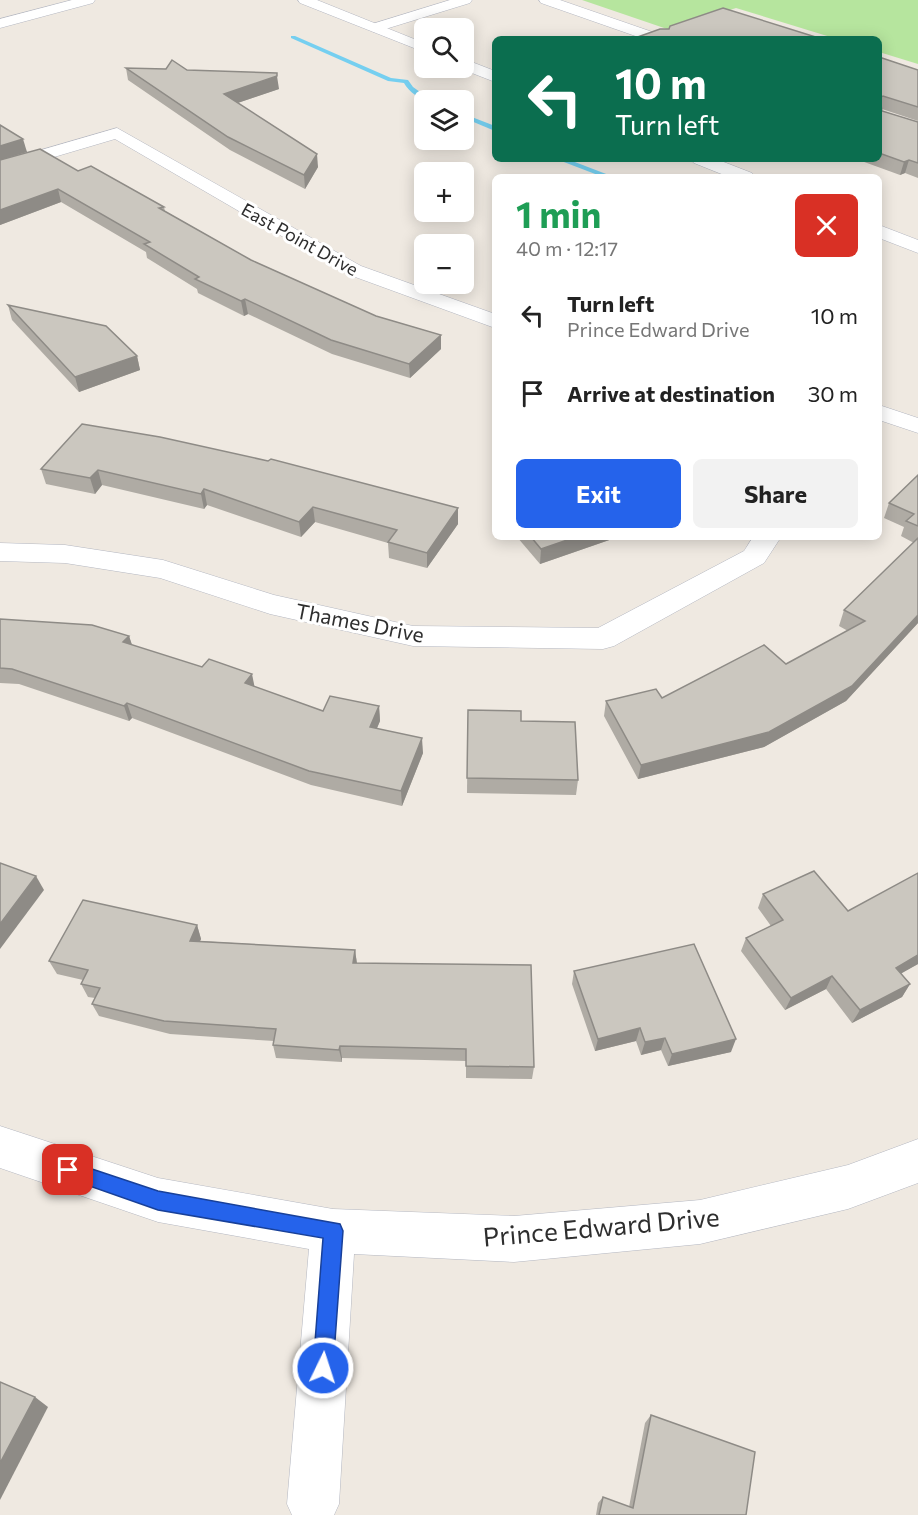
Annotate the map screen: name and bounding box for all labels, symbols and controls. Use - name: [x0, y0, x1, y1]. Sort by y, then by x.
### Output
- map controls: [414, 18, 474, 294]
- button: search: [414, 18, 474, 78]
- text: 10 m: [615, 56, 707, 108]
- icon: left: [516, 60, 594, 138]
- button: layers: [414, 90, 474, 150]
- text: Turn left: [615, 108, 719, 141]
- button: +: [414, 162, 474, 222]
- text: 1 min: [516, 191, 601, 235]
- button: close: [795, 194, 858, 257]
- street label: East Point Drive: [238, 198, 362, 280]
- button: −: [414, 234, 474, 294]
- text: 40 m · 12:17: [516, 236, 618, 260]
- text: Turn left: [567, 290, 654, 317]
- icon: left: [516, 299, 549, 332]
- text: 10 m: [811, 302, 858, 329]
- text: Prince Edward Drive: [567, 317, 749, 341]
- icon: arrive: [516, 377, 549, 410]
- text: Arrive at destination: [567, 380, 775, 407]
- text: 30 m: [808, 380, 858, 407]
- button: Exit: [516, 459, 681, 528]
- button: Share: [693, 459, 858, 528]
- street label: Thames Drive: [294, 597, 426, 647]
- pin: [42, 1144, 93, 1195]
- icon: arrive: [51, 1153, 84, 1186]
- street label: Prince Edward Drive: [482, 1200, 720, 1252]
- position arrow: [291, 1336, 355, 1400]

